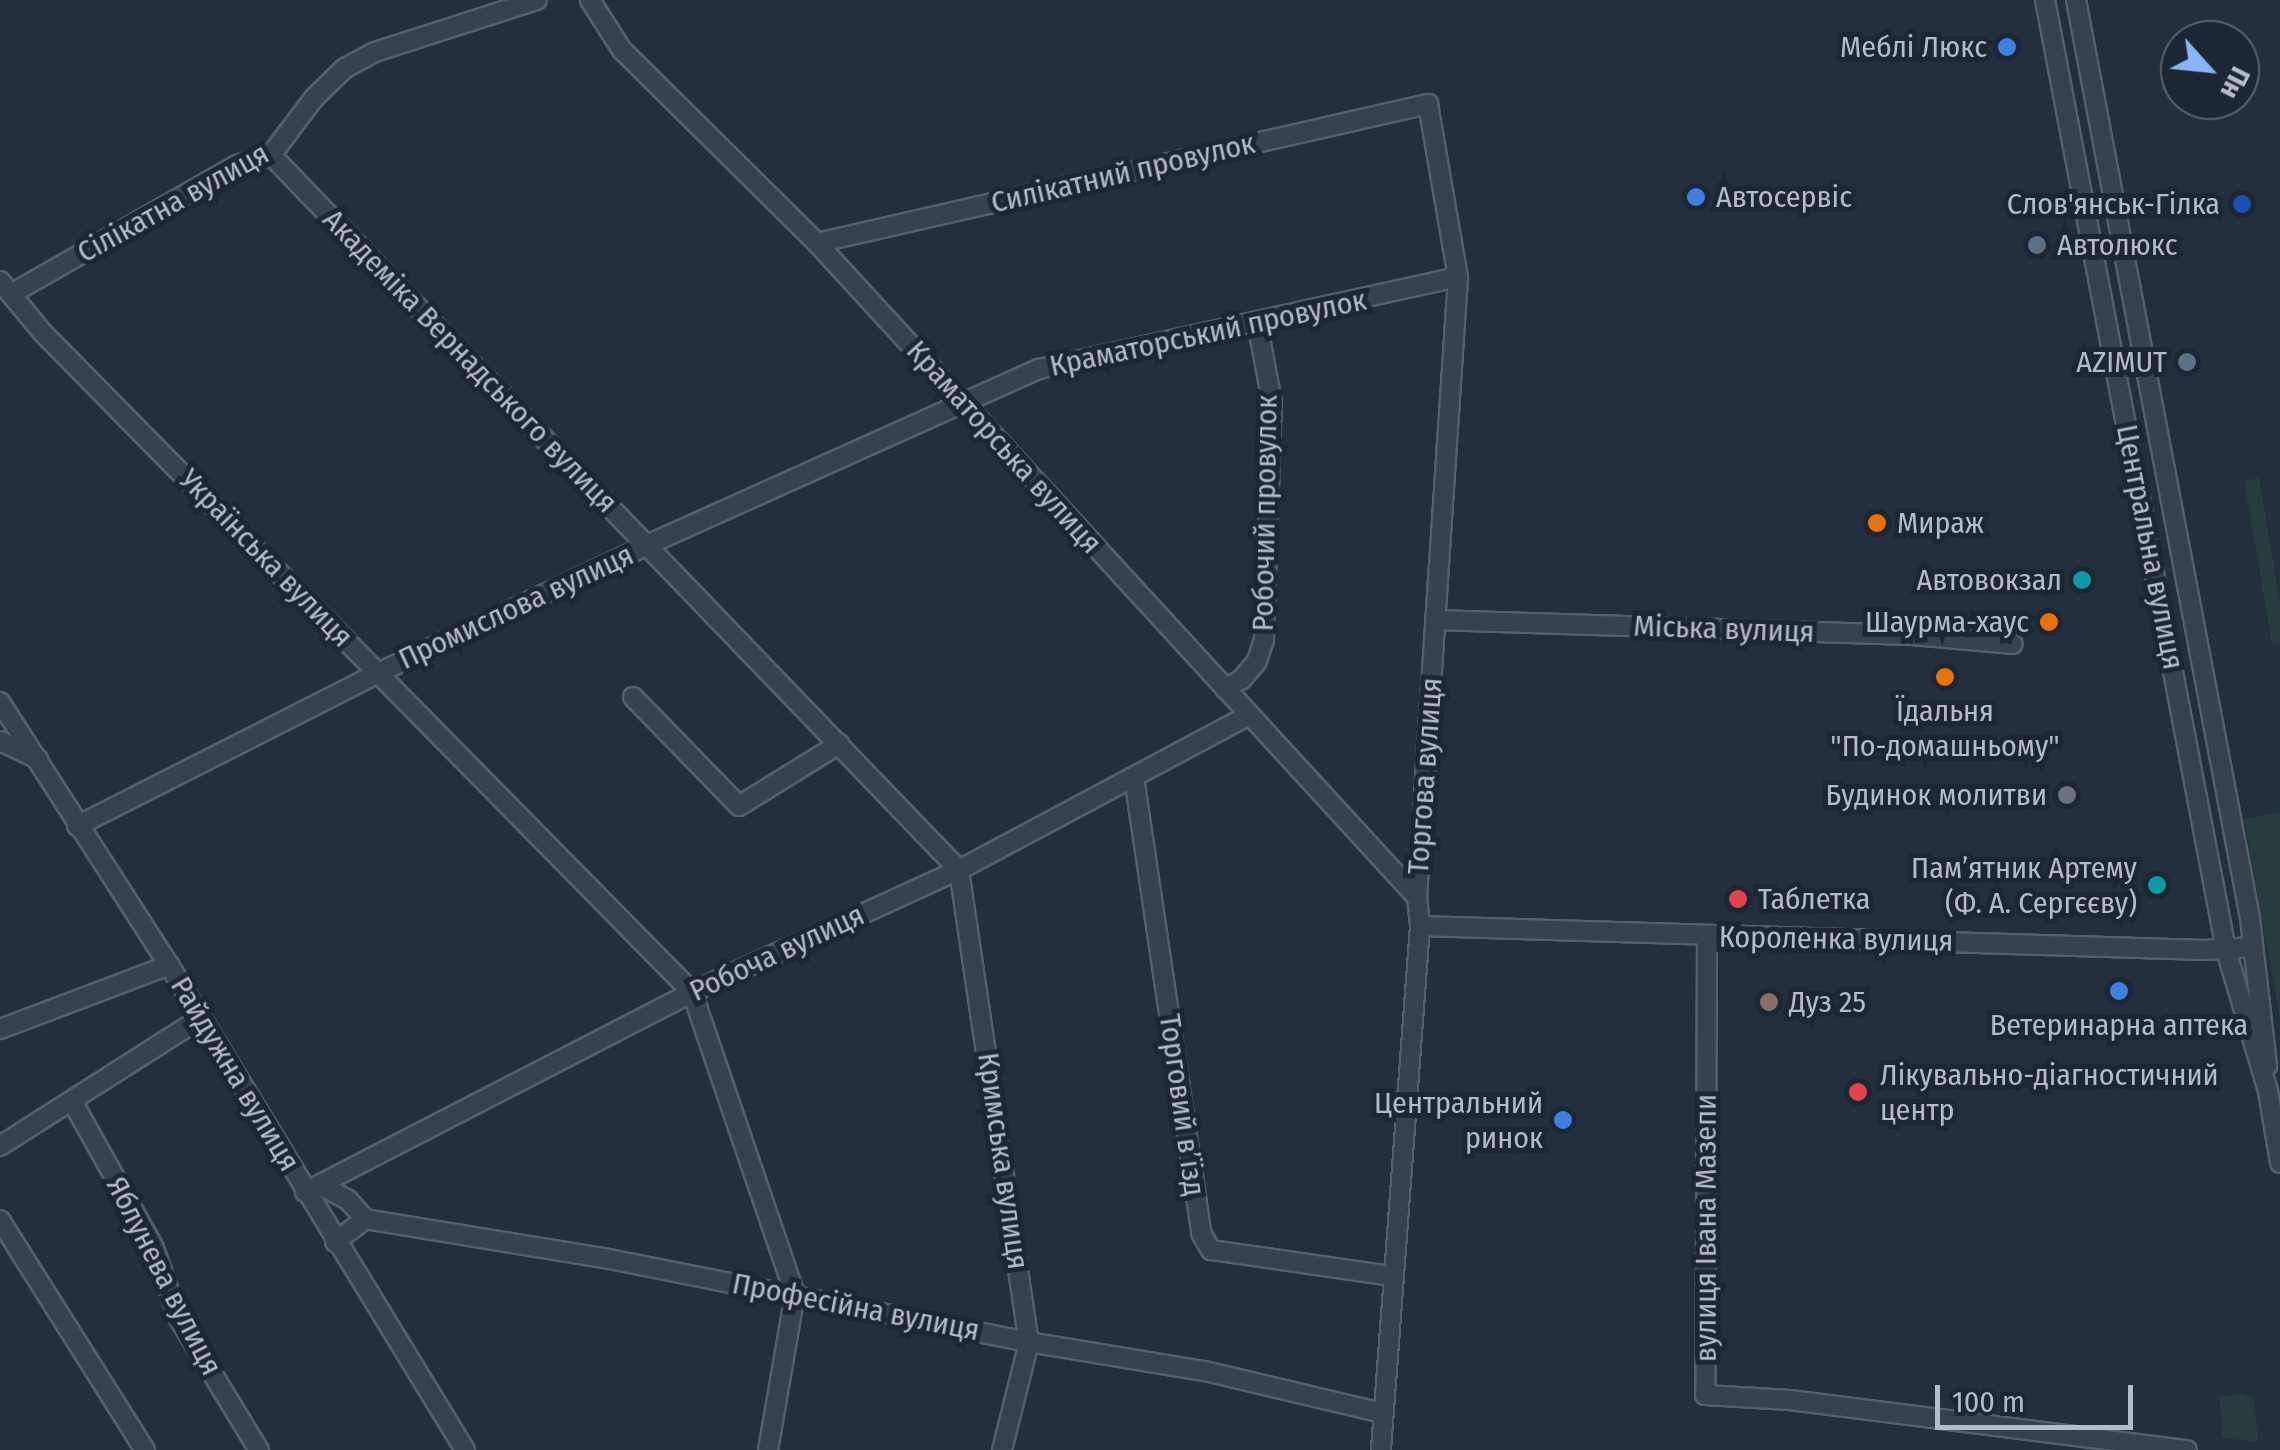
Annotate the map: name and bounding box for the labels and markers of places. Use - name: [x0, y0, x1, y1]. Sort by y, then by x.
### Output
- place label: Меблі Люкс: [1840, 29, 1987, 65]
- marker: Меблі Люкс: [1996, 36, 2018, 58]
- place label: Автосервіс: [1716, 179, 1852, 215]
- marker: Автосервіс: [1685, 186, 1707, 208]
- place label: Слов'янськ-Гілка: [2007, 186, 2220, 222]
- marker: Слов'янськ-Гілка: [2229, 191, 2255, 217]
- place label: Автолюкс: [2057, 227, 2178, 263]
- marker: Автолюкс: [2026, 234, 2048, 256]
- place label: AZIMUT: [2076, 344, 2167, 380]
- marker: AZIMUT: [2176, 351, 2198, 373]
- place label: Мираж: [1897, 505, 1984, 541]
- marker: Мираж: [1866, 512, 1888, 534]
- place label: Автовокзал: [1917, 562, 2062, 598]
- marker: Автовокзал: [2071, 569, 2093, 591]
- place label: Шаурма-хаус: [1865, 604, 2029, 640]
- marker: Шаурма-хаус: [2038, 611, 2060, 633]
- marker: Їдальня "По-домашньому": [1934, 666, 1956, 688]
- place label: Їдальня "По-домашньому": [1830, 693, 2060, 764]
- place label: Будинок молитви: [1826, 777, 2047, 813]
- marker: Будинок молитви: [2056, 784, 2078, 806]
- place label: Пам’ятник Артему (Ф. А. Сергєєву): [1911, 850, 2137, 920]
- marker: Пам’ятник Артему (Ф. А. Сергєєву): [2146, 874, 2168, 896]
- place label: Таблетка: [1758, 881, 1870, 917]
- marker: Таблетка: [1727, 888, 1749, 910]
- marker: Ветеринарна аптека: [2108, 980, 2130, 1002]
- place label: Дуз 25: [1789, 984, 1866, 1020]
- marker: Дуз 25: [1758, 991, 1780, 1013]
- place label: Ветеринарна аптека: [1990, 1007, 2248, 1043]
- place label: Лікувально-діагностичний центр: [1880, 1057, 2219, 1128]
- marker: Лікувально-діагностичний центр: [1845, 1079, 1871, 1105]
- place label: Центральний ринок: [1374, 1085, 1543, 1156]
- marker: Центральний ринок: [1552, 1109, 1574, 1131]

